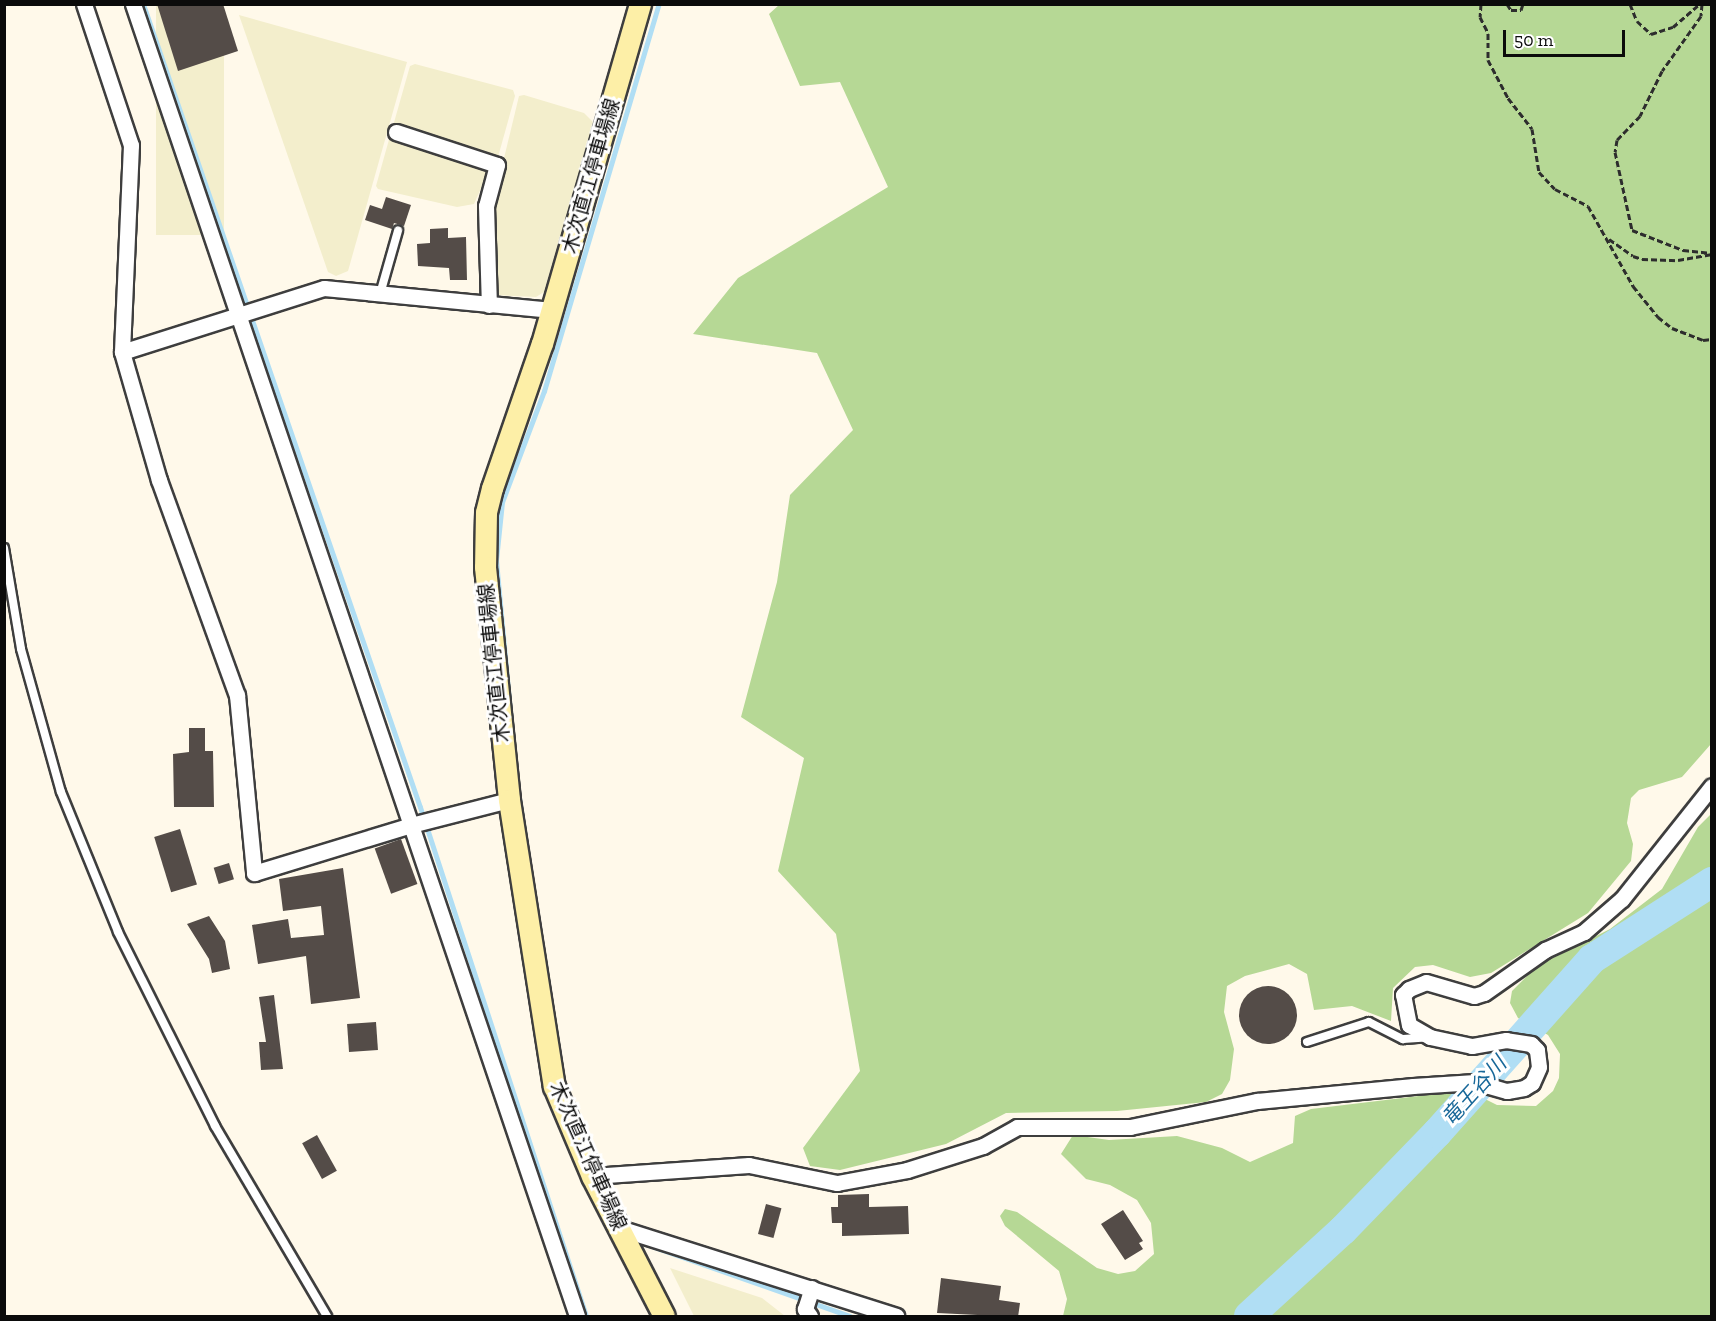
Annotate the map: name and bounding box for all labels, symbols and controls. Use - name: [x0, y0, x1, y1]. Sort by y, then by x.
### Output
- scale bar: [1506, 18, 1628, 56]
- text: 50 m: [1514, 29, 1553, 51]
- street label: 木次直江停車場線: [557, 96, 625, 256]
- street label: 木次直江停車場線: [474, 582, 514, 744]
- water label: 竜王谷川: [1437, 1051, 1511, 1131]
- street label: 木次直江停車場線: [544, 1078, 632, 1234]

